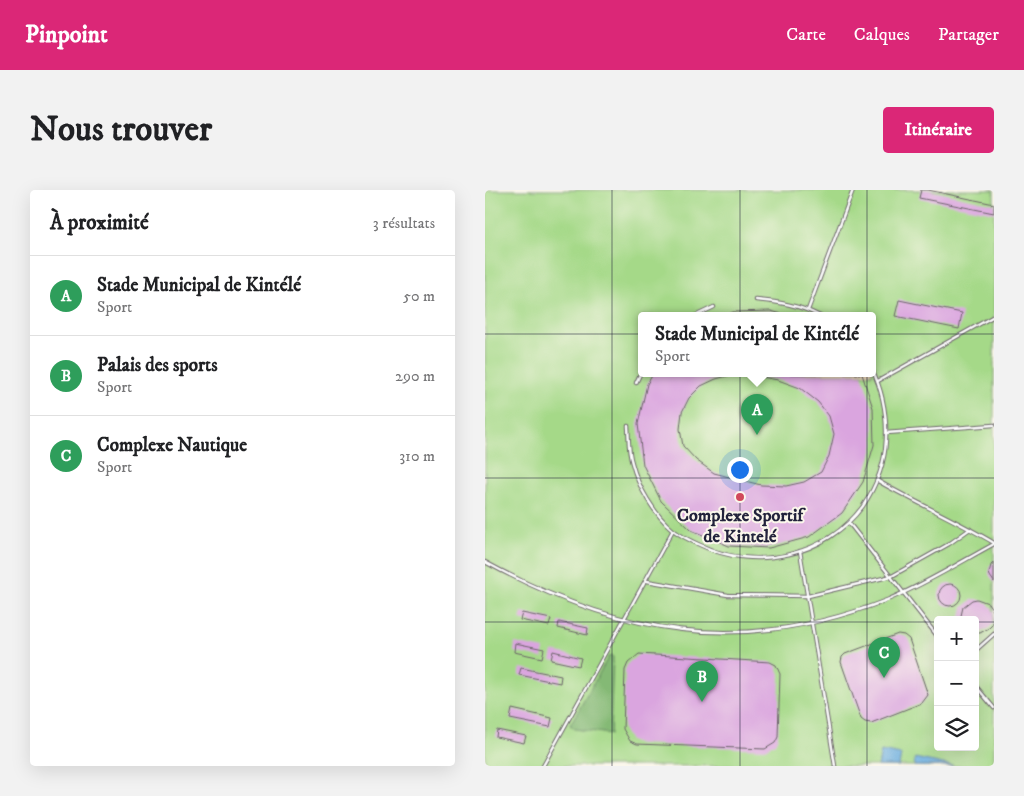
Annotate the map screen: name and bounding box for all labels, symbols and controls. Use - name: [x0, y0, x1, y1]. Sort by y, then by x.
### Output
- text: Pinpoint: [25, 20, 108, 50]
- text: Carte: [786, 24, 826, 46]
- text: Calques: [854, 24, 910, 46]
- text: Partager: [938, 24, 999, 46]
- button: Itinéraire: [883, 107, 994, 153]
- text: Nous trouver: [30, 108, 212, 152]
- text: À proximité: [50, 210, 149, 236]
- text: 3 résultats: [373, 213, 435, 233]
- text: Stade Municipal de Kintélé: [97, 274, 301, 297]
- text: A: [61, 286, 71, 306]
- text: 50 m: [403, 286, 435, 306]
- text: Sport: [97, 297, 132, 317]
- popup: [638, 312, 876, 377]
- text: Stade Municipal de Kintélé: [655, 323, 859, 346]
- text: Sport: [655, 346, 690, 366]
- text: Palais des sports: [97, 354, 218, 377]
- text: B: [61, 366, 71, 386]
- text: 290 m: [395, 366, 435, 386]
- text: Sport: [97, 377, 132, 397]
- pin: A: [741, 394, 773, 435]
- text: Complexe Nautique: [97, 434, 247, 457]
- text: C: [61, 446, 71, 466]
- text: 310 m: [399, 446, 435, 466]
- text: Sport: [97, 457, 132, 477]
- your location: [727, 457, 753, 483]
- marker: Complexe Sportif de Kintelé: [734, 491, 746, 503]
- place label: Complexe Sportif de Kintelé: [677, 505, 806, 548]
- map controls: [934, 616, 979, 751]
- button: +: [934, 616, 979, 661]
- pin: C: [868, 637, 900, 678]
- pin: B: [686, 661, 718, 702]
- button: −: [934, 661, 979, 706]
- button: layers: [934, 706, 979, 751]

